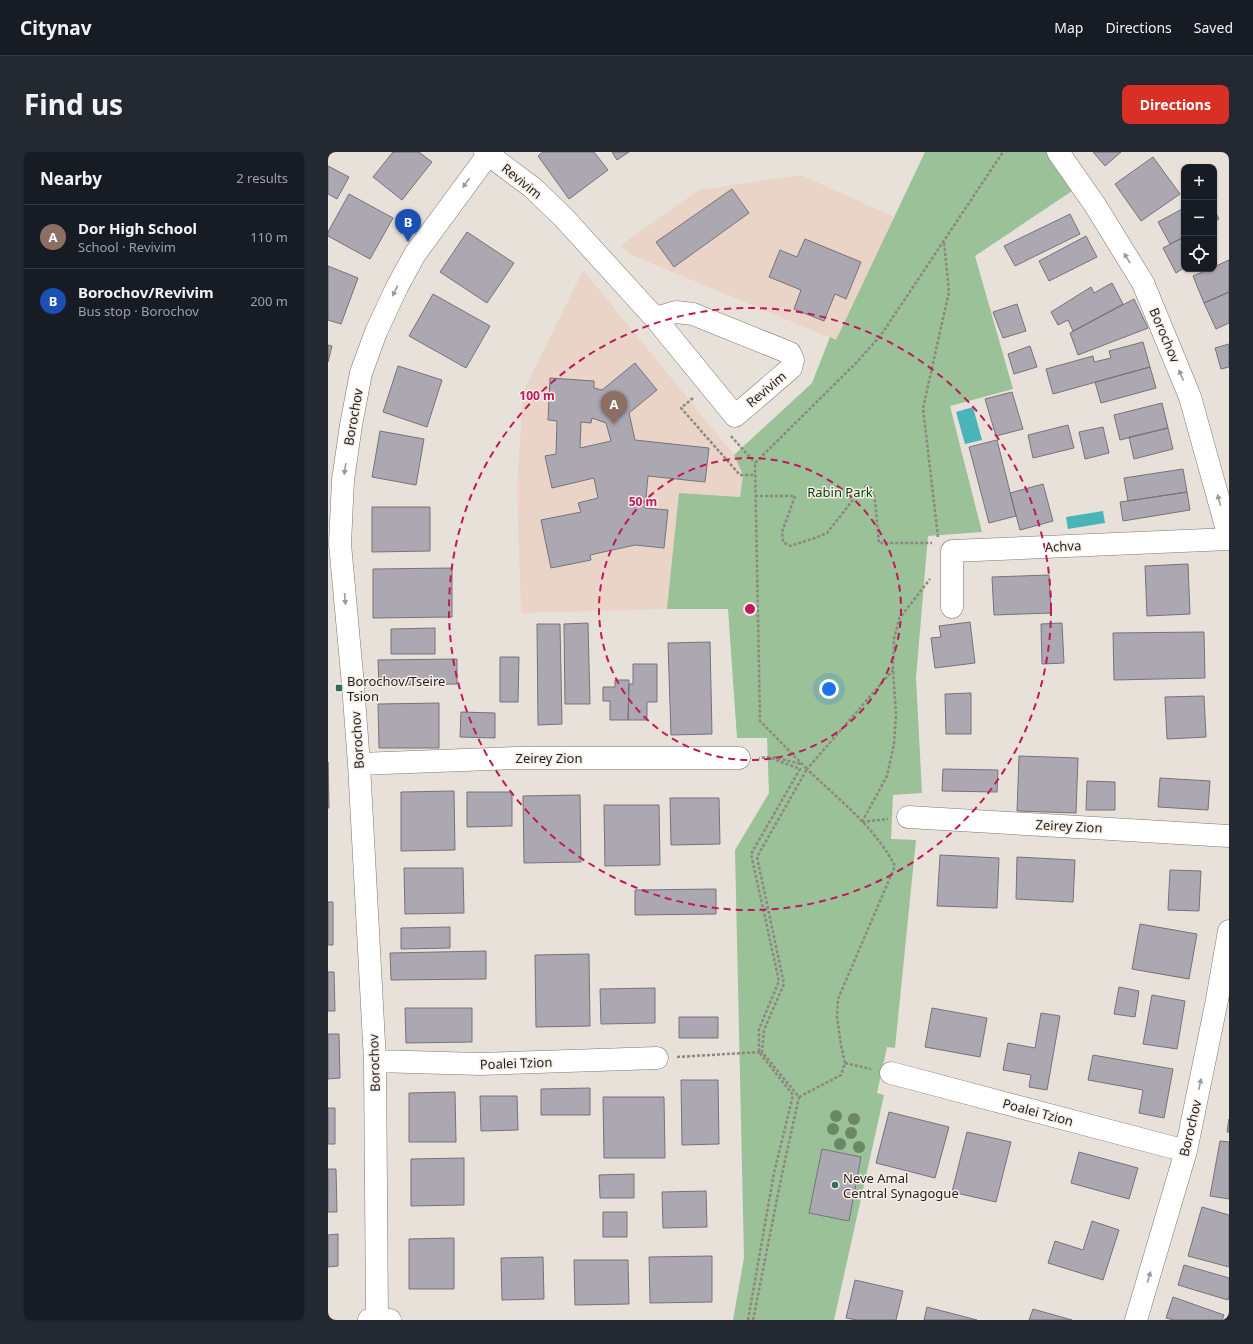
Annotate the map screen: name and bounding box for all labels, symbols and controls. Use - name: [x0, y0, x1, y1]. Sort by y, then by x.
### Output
- text: Citynav: [20, 15, 92, 41]
- text: Map: [1054, 18, 1083, 37]
- text: Directions: [1105, 18, 1172, 37]
- text: Saved: [1194, 18, 1233, 37]
- text: Find us: [24, 85, 123, 123]
- button: Directions: [1122, 85, 1229, 124]
- street label: Revivim: [498, 159, 546, 203]
- map controls: [1181, 164, 1217, 272]
- button: +: [1181, 164, 1217, 200]
- text: Nearby: [40, 167, 102, 190]
- text: 2 results: [236, 169, 288, 187]
- one-way arrow: [462, 178, 470, 188]
- button: −: [1181, 200, 1217, 236]
- pin: B: [395, 209, 421, 242]
- text: Dor High School: [78, 218, 197, 238]
- text: A: [49, 228, 58, 246]
- text: 110 m: [250, 228, 288, 246]
- button: locate: [1181, 236, 1217, 272]
- text: School · Revivim: [78, 238, 176, 256]
- one-way arrow: [1123, 253, 1131, 263]
- text: Borochov/Revivim: [78, 282, 214, 302]
- one-way arrow: [392, 286, 398, 297]
- text: B: [49, 292, 57, 310]
- text: 200 m: [250, 292, 288, 310]
- text: Bus stop · Borochov: [78, 302, 199, 320]
- street label: Borochov: [1145, 305, 1185, 365]
- street label: Revivim: [742, 367, 790, 411]
- one-way arrow: [1178, 369, 1184, 381]
- street label: Borochov: [339, 387, 367, 447]
- text: 100 m: [519, 387, 555, 404]
- pin: A: [601, 391, 627, 424]
- one-way arrow: [342, 463, 348, 475]
- park label: Rabin Park: [807, 483, 873, 501]
- text: 50 m: [629, 493, 657, 510]
- one-way arrow: [1216, 494, 1222, 506]
- street label: Achva: [1044, 536, 1082, 556]
- one-way arrow: [342, 593, 348, 605]
- centre of rings: [743, 602, 757, 616]
- place label: Borochov/Tseire Tsion: [347, 672, 445, 705]
- your location: [819, 679, 839, 699]
- marker: Borochov/Tseire Tsion: [334, 683, 344, 693]
- street label: Borochov: [346, 710, 368, 769]
- street label: Zeirey Zion: [515, 749, 583, 767]
- street label: Zeirey Zion: [1035, 815, 1103, 837]
- street label: Borochov: [364, 1033, 384, 1092]
- street label: Poalei Tzion: [479, 1053, 553, 1073]
- one-way arrow: [1197, 1078, 1203, 1090]
- street label: Poalei Tzion: [1001, 1094, 1075, 1130]
- street label: Borochov: [1175, 1097, 1205, 1158]
- place label: Neve Amal Central Synagogue: [843, 1169, 959, 1202]
- marker: Neve Amal Central Synagogue: [830, 1180, 840, 1190]
- one-way arrow: [1146, 1271, 1152, 1283]

